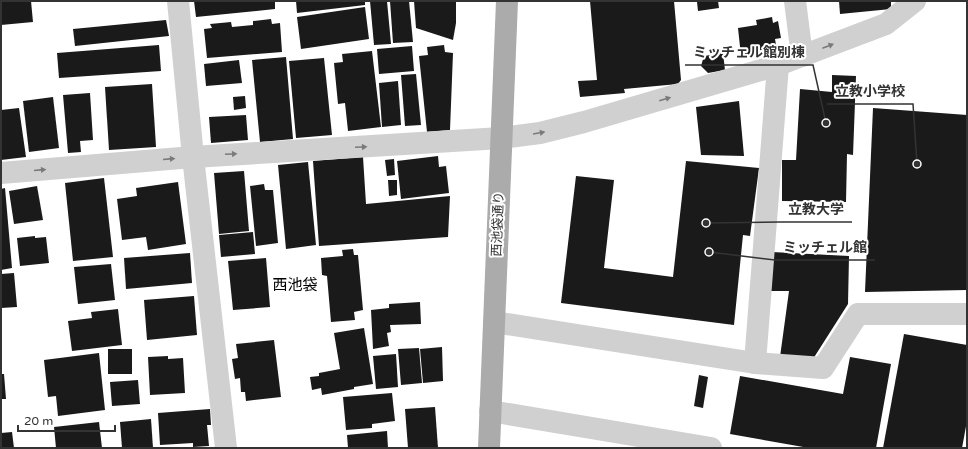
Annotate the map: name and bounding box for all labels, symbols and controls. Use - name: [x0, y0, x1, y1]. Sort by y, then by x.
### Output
- callout: ミッチェル館別棟: [685, 39, 813, 65]
- one-way arrow: [822, 43, 834, 49]
- text: ミッチェル館別棟: [693, 44, 805, 61]
- callout: 立教小学校: [827, 78, 913, 104]
- text: 立教小学校: [835, 83, 905, 100]
- one-way arrow: [659, 96, 671, 102]
- one-way arrow: [533, 130, 545, 136]
- one-way arrow: [355, 143, 367, 150]
- one-way arrow: [225, 151, 237, 158]
- one-way arrow: [163, 155, 175, 162]
- one-way arrow: [34, 166, 46, 173]
- street label: 西池袋通り: [489, 191, 507, 257]
- callout: 立教大学: [780, 196, 852, 222]
- text: 立教大学: [788, 201, 844, 218]
- callout: ミッチェル館: [775, 234, 875, 260]
- text: ミッチェル館: [783, 239, 867, 256]
- district label: 西池袋: [272, 276, 318, 294]
- scale bar: [18, 407, 115, 433]
- text: 20 m: [24, 414, 53, 428]

